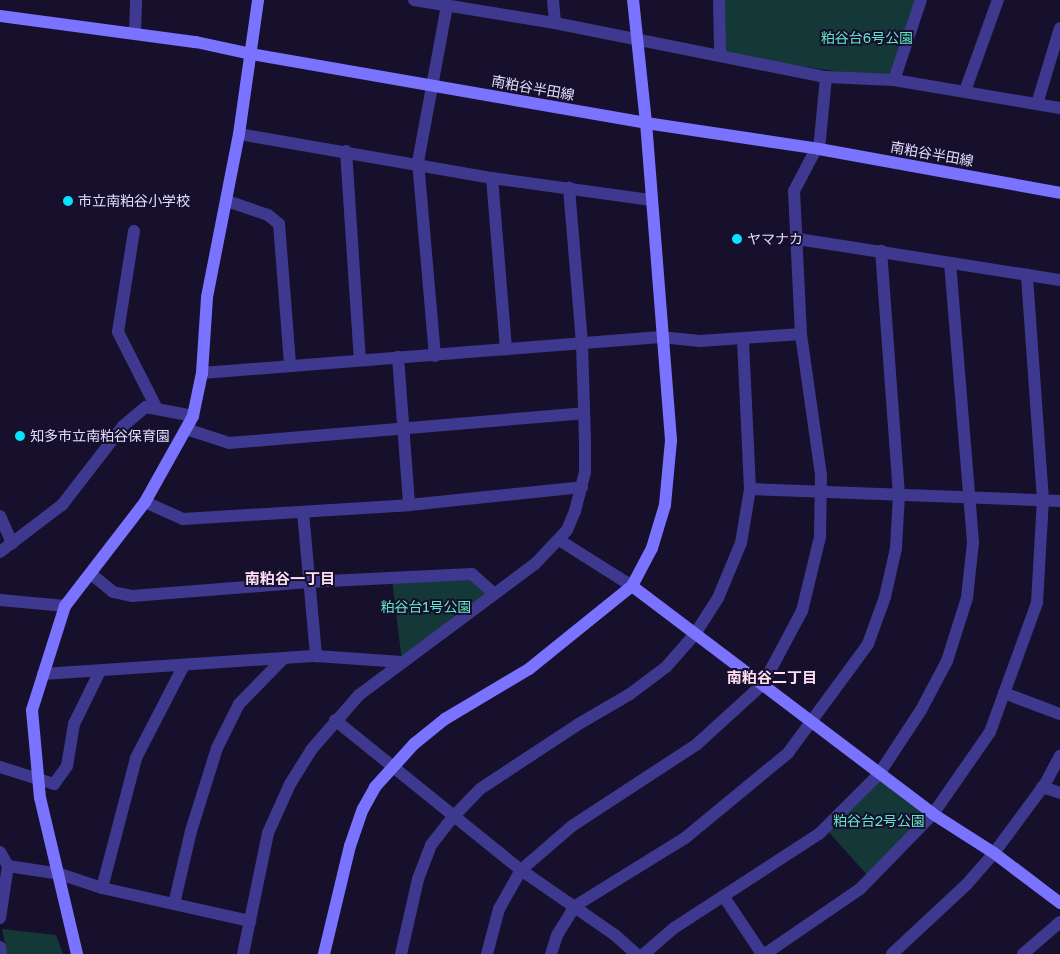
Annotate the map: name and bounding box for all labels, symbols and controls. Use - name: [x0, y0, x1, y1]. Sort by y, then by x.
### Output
- park label: 粕谷台6号公園: [821, 30, 913, 46]
- street label: 南粕谷半田線: [490, 72, 576, 104]
- street label: 南粕谷半田線: [889, 138, 975, 170]
- place label: 市立南粕谷小学校: [78, 193, 190, 209]
- marker: 市立南粕谷小学校: [62, 195, 74, 207]
- place label: ヤマナカ: [747, 231, 803, 247]
- marker: ヤマナカ: [731, 233, 743, 245]
- place label: 知多市立南粕谷保育園: [30, 428, 170, 444]
- marker: 知多市立南粕谷保育園: [14, 430, 26, 442]
- district label: 南粕谷一丁目: [245, 570, 335, 588]
- park label: 粕谷台1号公園: [381, 599, 471, 615]
- district label: 南粕谷二丁目: [727, 669, 817, 687]
- park label: 粕谷台2号公園: [833, 813, 925, 829]

